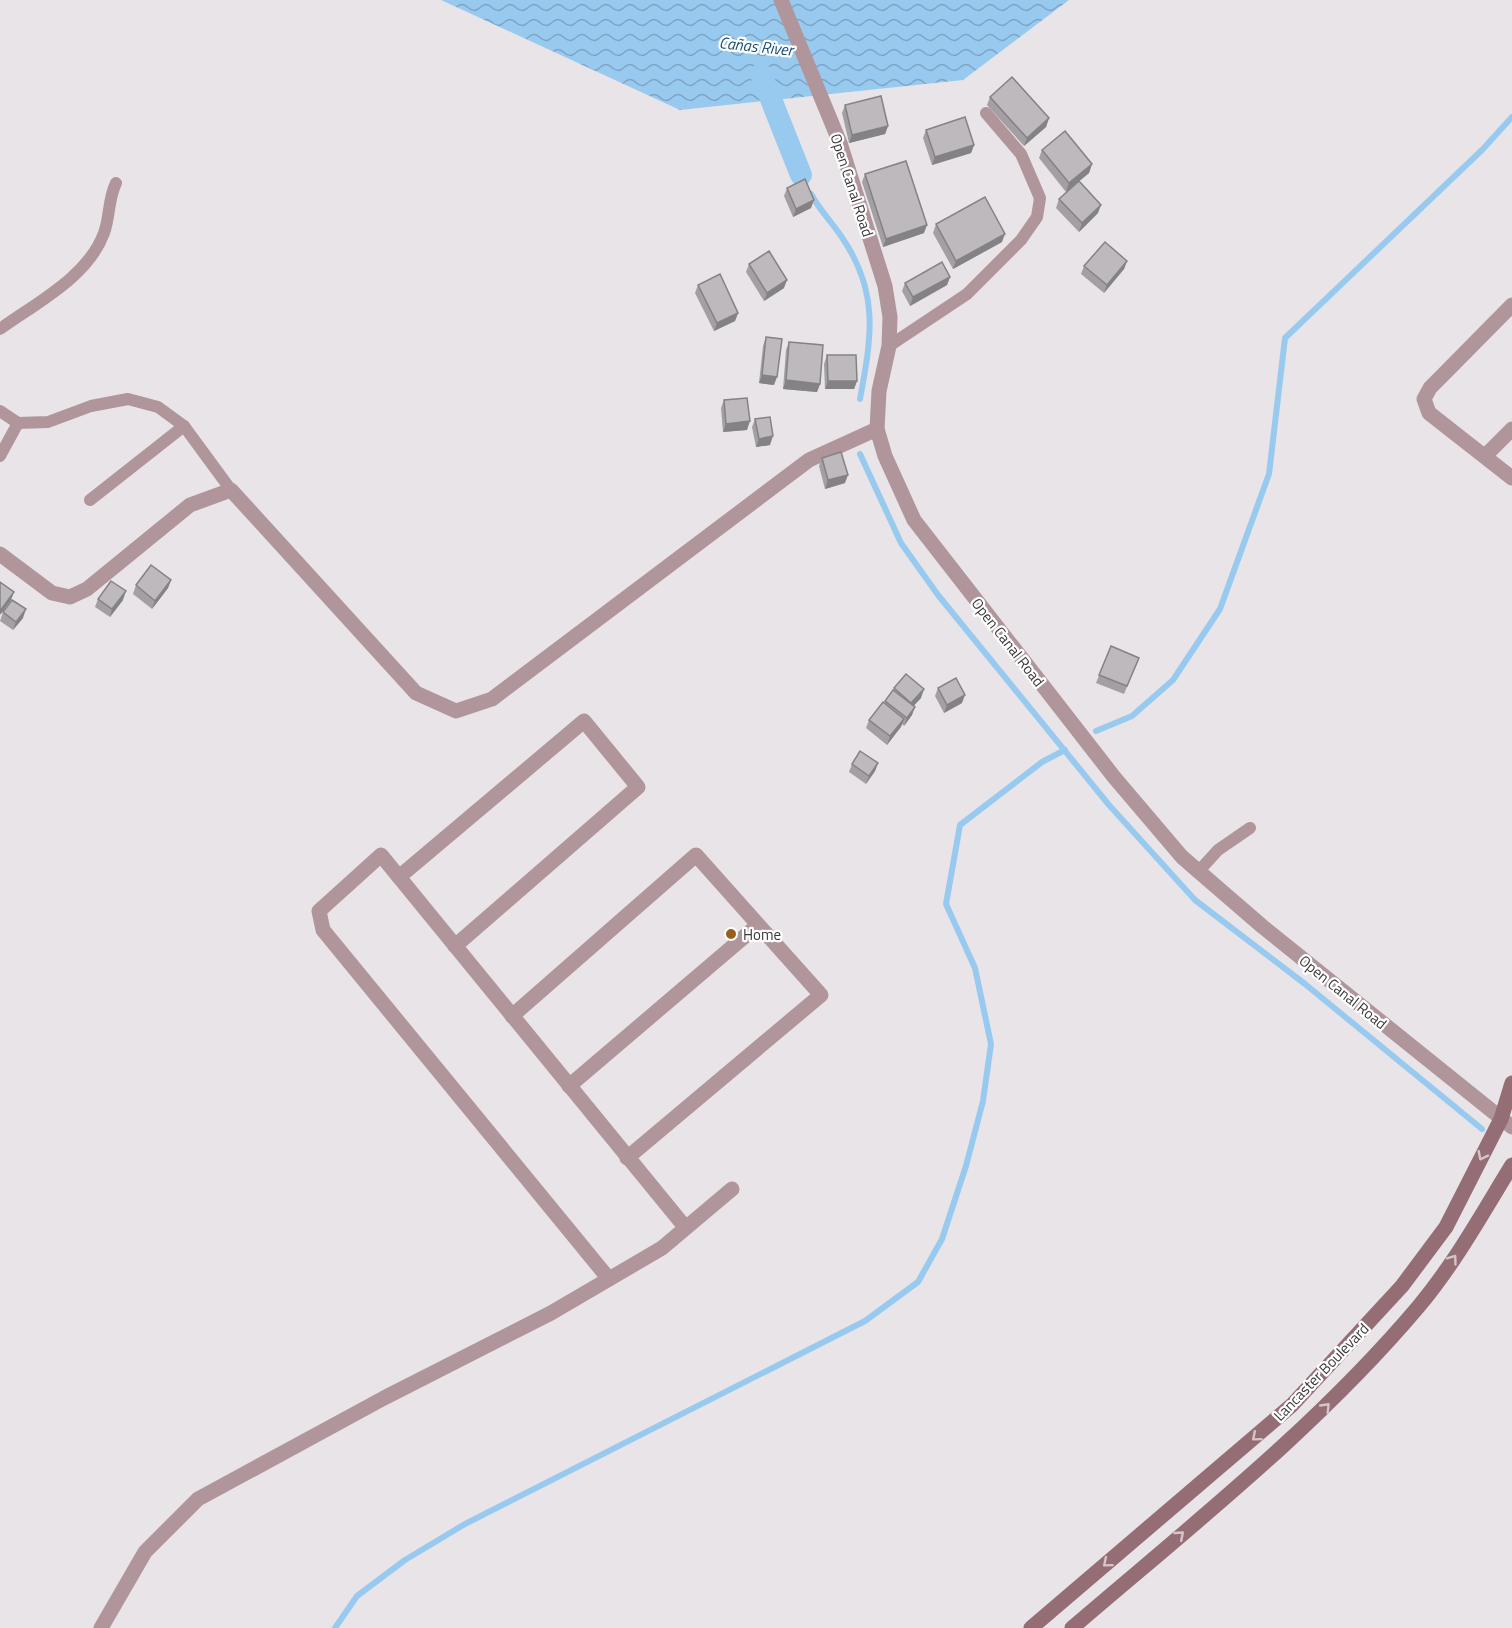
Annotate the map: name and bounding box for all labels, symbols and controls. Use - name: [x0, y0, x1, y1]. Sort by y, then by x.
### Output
- water label: Cañas River: [718, 30, 796, 62]
- street label: Open Canal Road: [824, 130, 880, 240]
- street label: Open Canal Road: [966, 593, 1050, 691]
- place label: Home: [743, 923, 781, 946]
- marker: Home: [724, 927, 738, 941]
- street label: Open Canal Road: [1294, 949, 1392, 1035]
- one-way arrow: [1477, 1150, 1489, 1161]
- one-way arrow: [1446, 1254, 1457, 1265]
- street label: Lancaster Boulevard: [1268, 1318, 1374, 1426]
- one-way arrow: [1319, 1403, 1330, 1414]
- one-way arrow: [1252, 1429, 1263, 1440]
- one-way arrow: [1173, 1531, 1184, 1542]
- one-way arrow: [1103, 1556, 1114, 1567]

